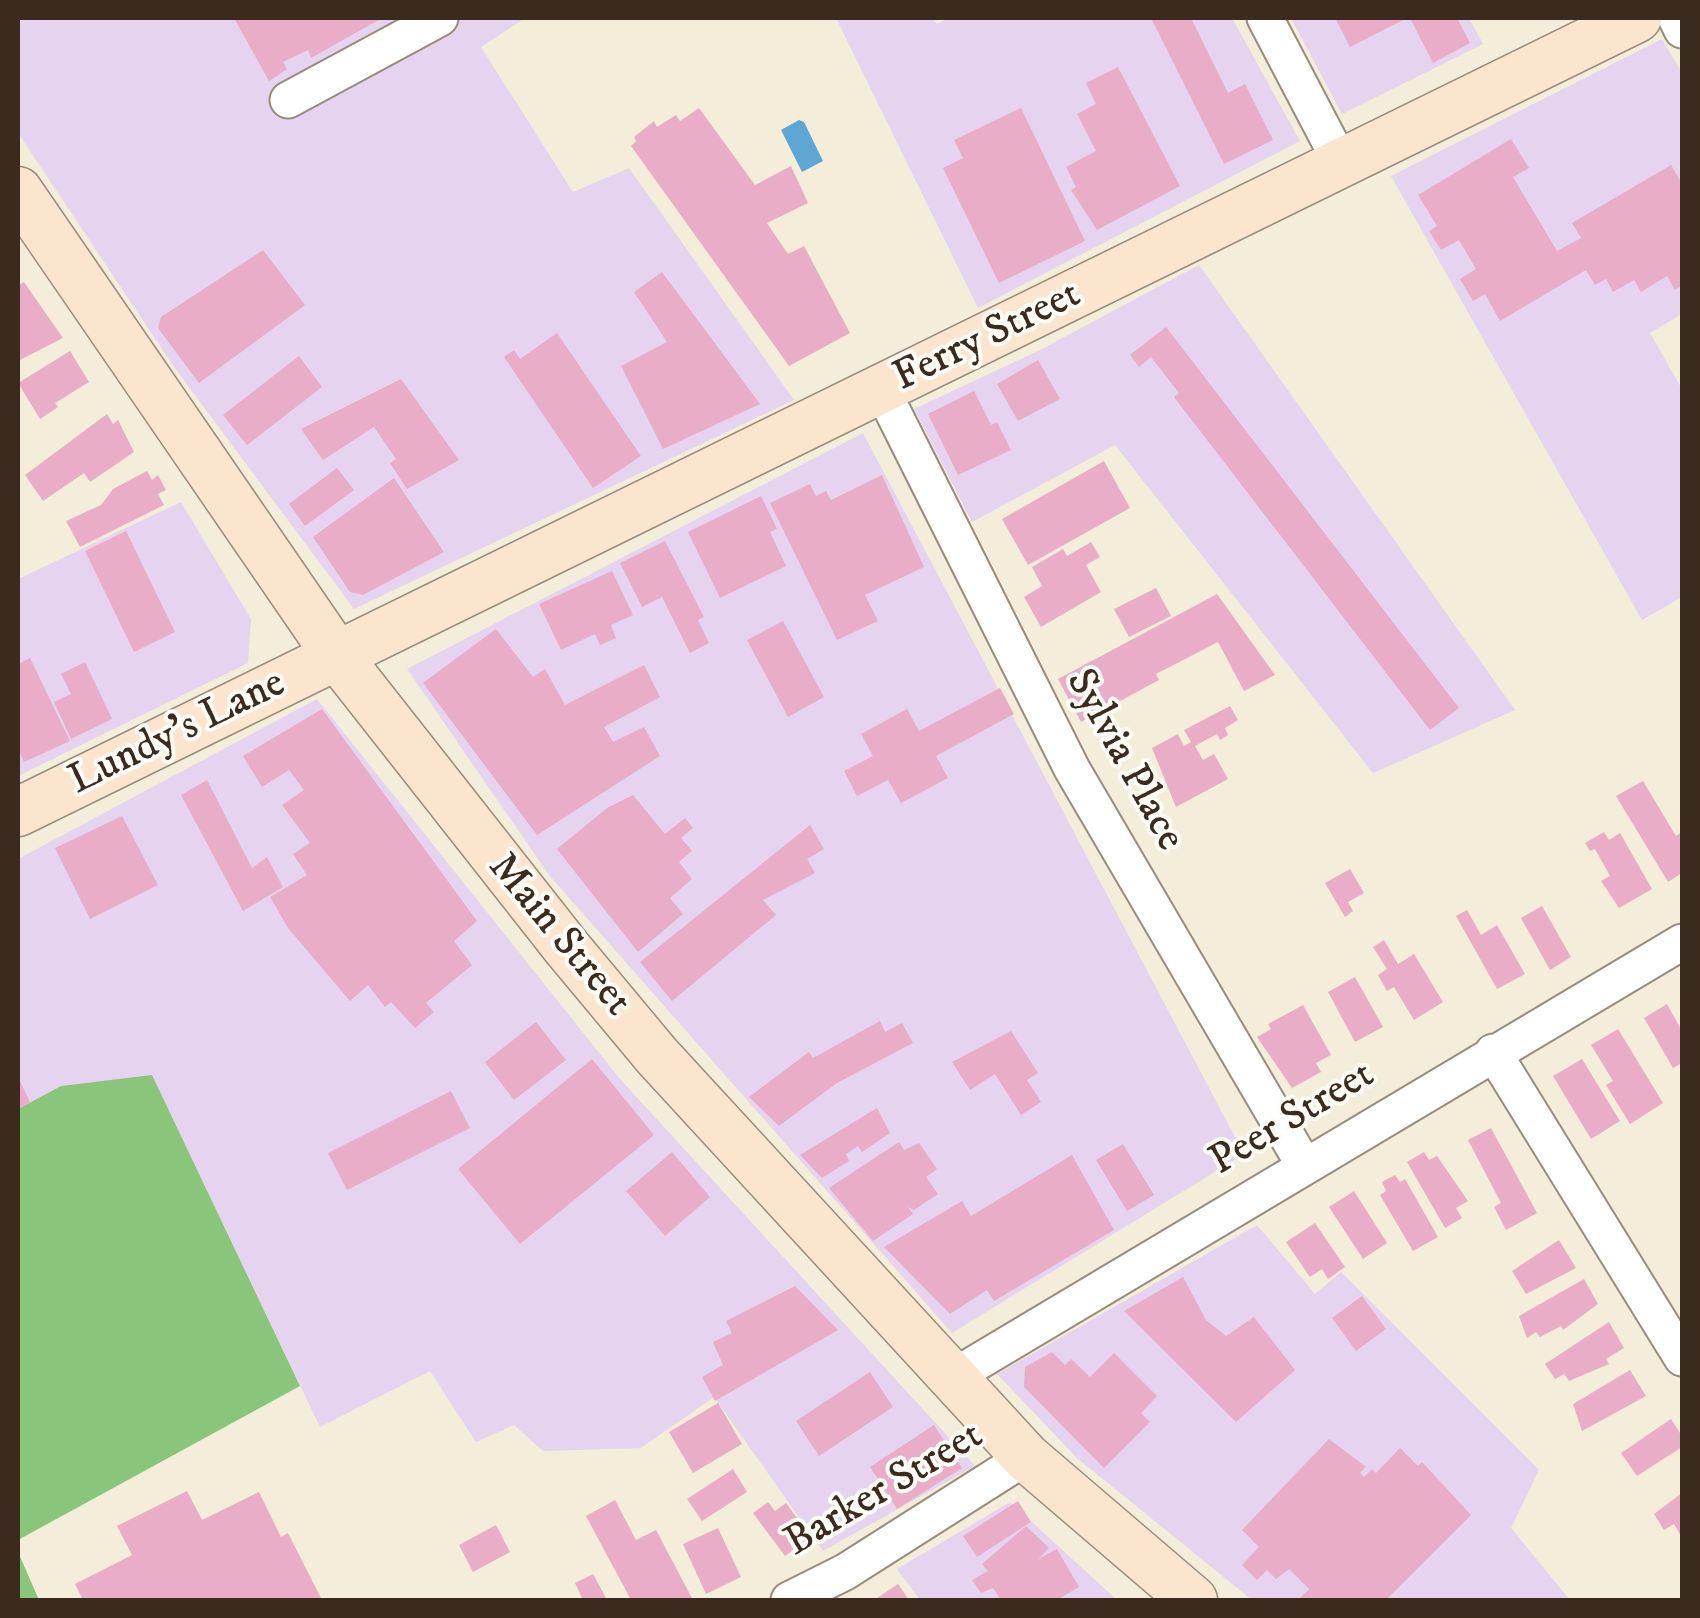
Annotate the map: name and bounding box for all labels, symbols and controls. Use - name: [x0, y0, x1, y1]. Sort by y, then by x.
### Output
- street label: Ferry Street: [886, 271, 1090, 405]
- street label: Lundy's Lane: [62, 660, 294, 808]
- street label: Sylvia Place: [1053, 662, 1193, 860]
- street label: Main Street: [475, 844, 641, 1028]
- street label: Peer Street: [1202, 1051, 1384, 1189]
- street label: Barker Street: [777, 1412, 993, 1570]

